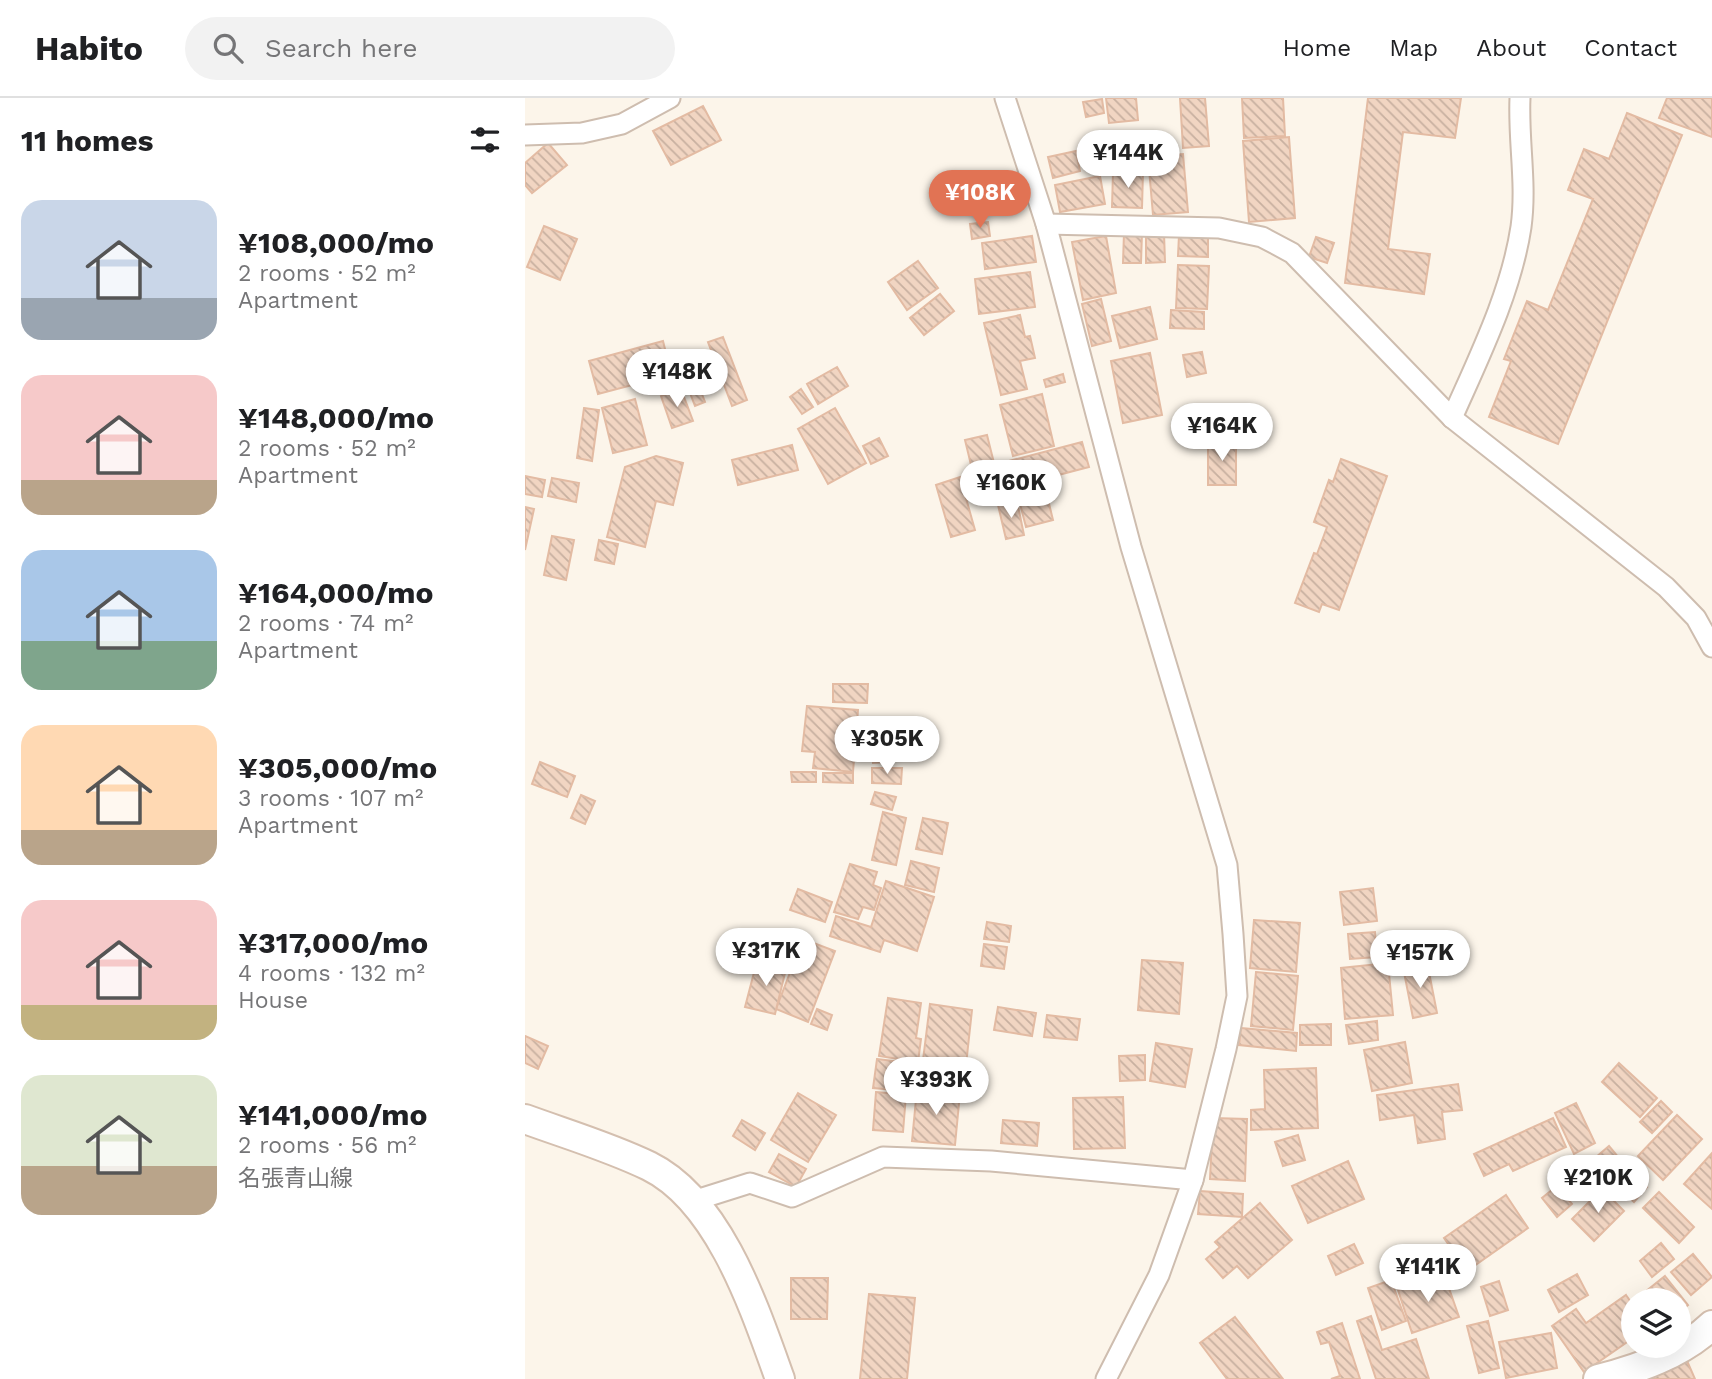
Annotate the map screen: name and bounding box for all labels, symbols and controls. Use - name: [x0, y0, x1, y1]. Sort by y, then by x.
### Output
- search box: [185, 17, 675, 80]
- text: Habito: [35, 29, 143, 68]
- icon: search: [209, 29, 247, 67]
- text: Search here: [265, 33, 417, 63]
- text: Home: [1283, 34, 1351, 62]
- text: Map: [1389, 34, 1438, 62]
- text: About: [1476, 34, 1546, 62]
- text: Contact: [1584, 34, 1677, 62]
- icon: filters: [466, 121, 504, 159]
- text: 11 homes: [21, 123, 154, 158]
- pin: ¥144K: [1079, 130, 1177, 190]
- text: ¥144K: [1093, 139, 1163, 166]
- pin: ¥108K: [931, 170, 1029, 230]
- text: ¥108K: [945, 179, 1015, 206]
- text: ¥108,000/mo: [238, 225, 434, 260]
- icon: home: [77, 228, 161, 312]
- text: 2 rooms · 52 m²: [238, 260, 416, 287]
- text: Apartment: [238, 287, 358, 314]
- pin: ¥148K: [628, 350, 726, 409]
- text: ¥148K: [642, 358, 712, 385]
- text: ¥148,000/mo: [238, 400, 434, 435]
- icon: home: [77, 403, 161, 487]
- pin: ¥164K: [1173, 404, 1271, 463]
- text: ¥164K: [1187, 412, 1257, 439]
- text: 2 rooms · 52 m²: [238, 435, 416, 462]
- pin: ¥160K: [962, 460, 1060, 520]
- text: Apartment: [238, 462, 358, 489]
- text: ¥160K: [976, 469, 1046, 496]
- text: ¥164,000/mo: [238, 575, 434, 610]
- icon: home: [77, 578, 161, 662]
- text: 2 rooms · 74 m²: [238, 610, 413, 637]
- text: Apartment: [238, 637, 358, 664]
- pin: ¥305K: [838, 716, 936, 776]
- text: ¥305K: [851, 725, 923, 752]
- text: ¥305,000/mo: [238, 750, 437, 785]
- icon: home: [77, 753, 161, 837]
- text: 3 rooms · 107 m²: [238, 785, 424, 812]
- text: Apartment: [238, 812, 358, 839]
- text: ¥317,000/mo: [238, 925, 428, 960]
- icon: home: [77, 928, 161, 1012]
- pin: ¥317K: [717, 928, 815, 988]
- pin: ¥157K: [1371, 930, 1469, 990]
- text: ¥317K: [732, 937, 800, 964]
- text: ¥157K: [1386, 939, 1454, 966]
- text: 4 rooms · 132 m²: [238, 960, 425, 987]
- text: House: [238, 987, 308, 1014]
- pin: ¥393K: [887, 1058, 985, 1117]
- text: ¥393K: [900, 1066, 972, 1093]
- text: ¥141,000/mo: [238, 1097, 427, 1132]
- icon: home: [77, 1103, 161, 1187]
- text: 2 rooms · 56 m²: [238, 1132, 416, 1159]
- pin: ¥210K: [1549, 1156, 1647, 1215]
- text: ¥210K: [1563, 1164, 1633, 1191]
- text: 名張青山線: [238, 1165, 353, 1192]
- pin: ¥141K: [1379, 1244, 1477, 1304]
- text: ¥141K: [1395, 1253, 1461, 1280]
- map controls: [1621, 1288, 1691, 1358]
- button: layers: [1621, 1288, 1691, 1358]

